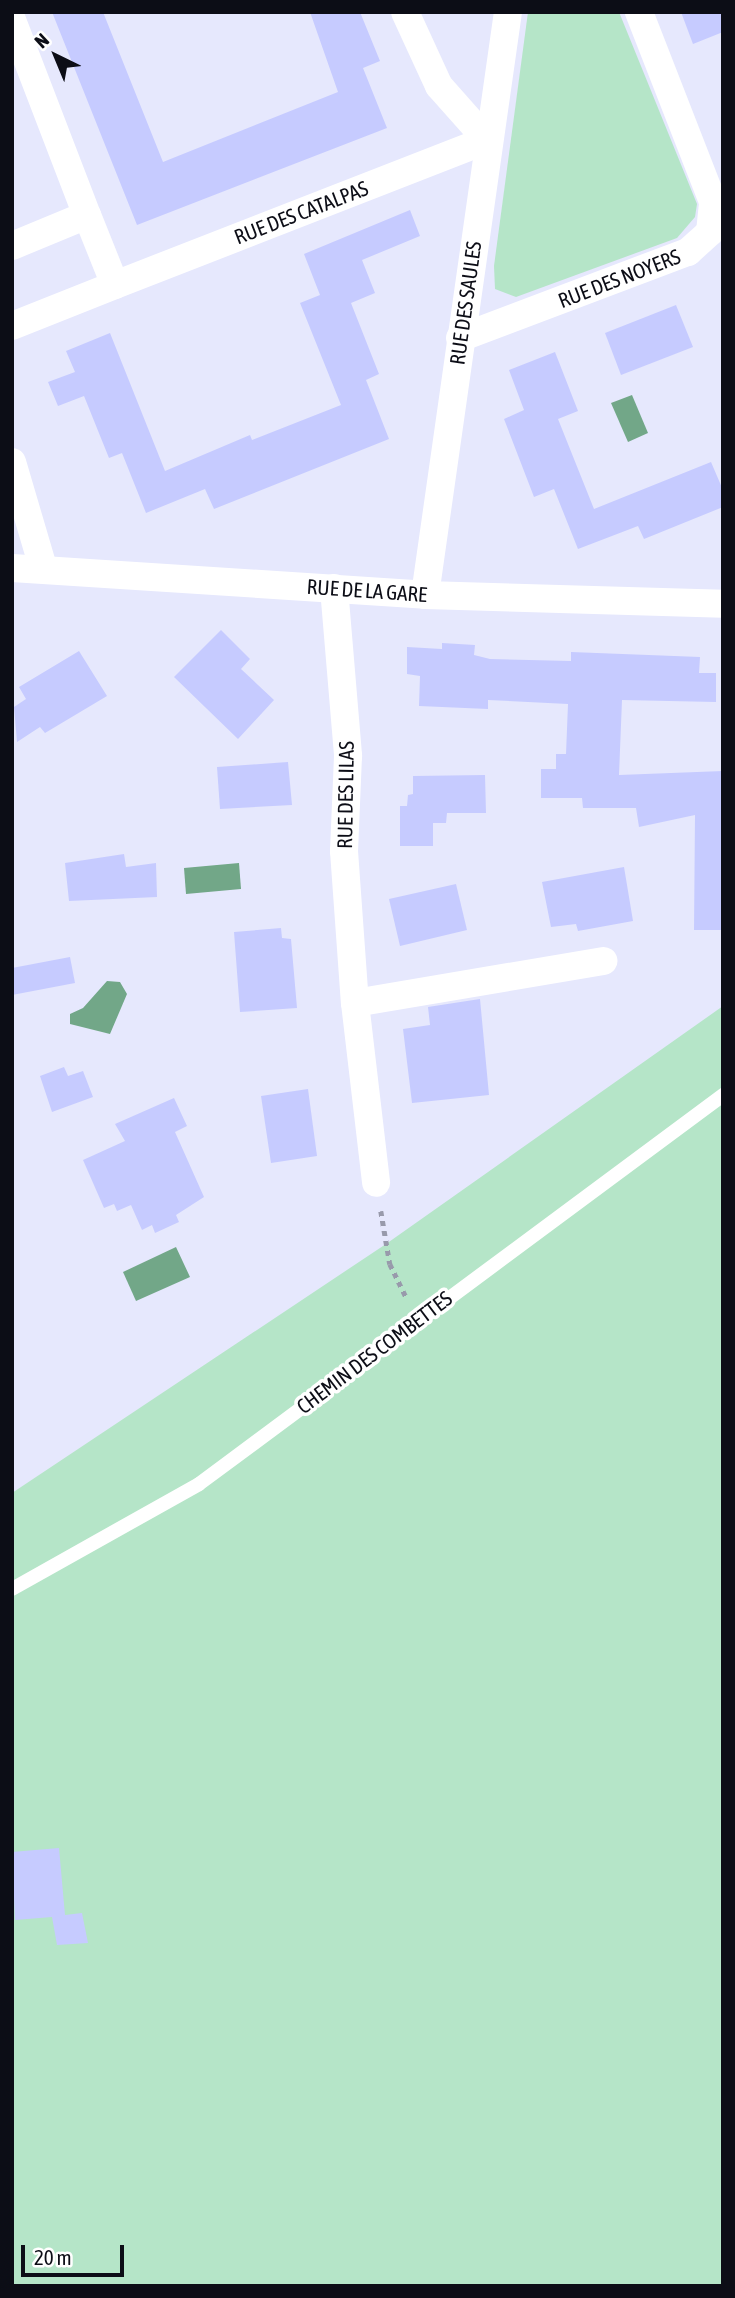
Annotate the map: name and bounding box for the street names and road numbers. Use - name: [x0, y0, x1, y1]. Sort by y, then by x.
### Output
- street label: RUE DES CATALPAS: [230, 175, 372, 249]
- street label: RUE DES SAULES: [444, 240, 486, 366]
- street label: RUE DES NOYERS: [554, 243, 684, 313]
- street label: RUE DE LA GARE: [306, 573, 428, 607]
- street label: RUE DES LILAS: [331, 741, 359, 849]
- street label: CHEMIN DES COMBETTES: [291, 1285, 457, 1419]

